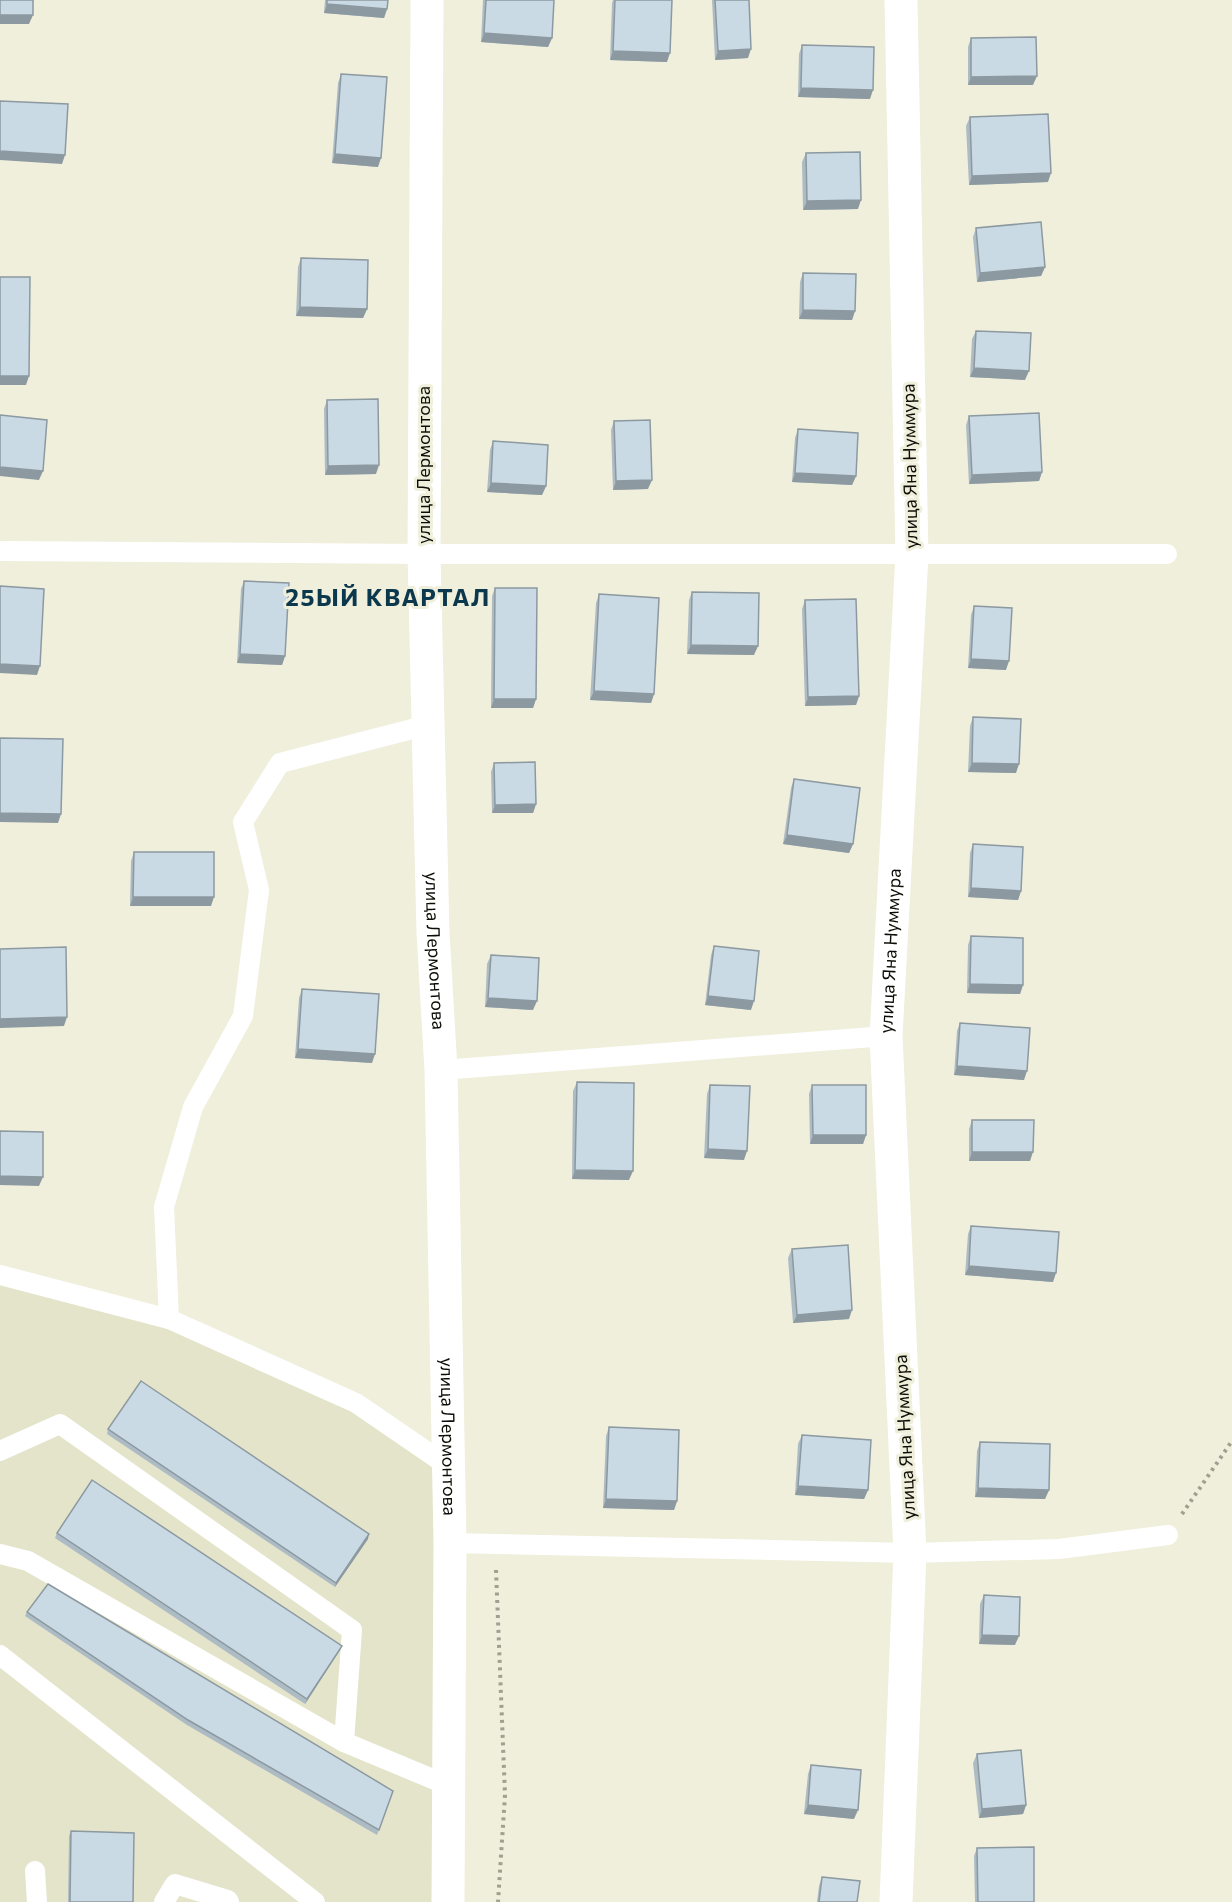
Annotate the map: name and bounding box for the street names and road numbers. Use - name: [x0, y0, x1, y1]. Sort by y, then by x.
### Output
- street label: улица Яна Нуммура: [897, 383, 921, 549]
- street label: улица Лермонтова: [412, 386, 434, 544]
- street label: улица Яна Нуммура: [874, 868, 905, 1034]
- street label: улица Лермонтова: [422, 872, 451, 1030]
- street label: улица Яна Нуммура: [889, 1354, 919, 1520]
- street label: улица Лермонтова: [436, 1357, 461, 1516]

